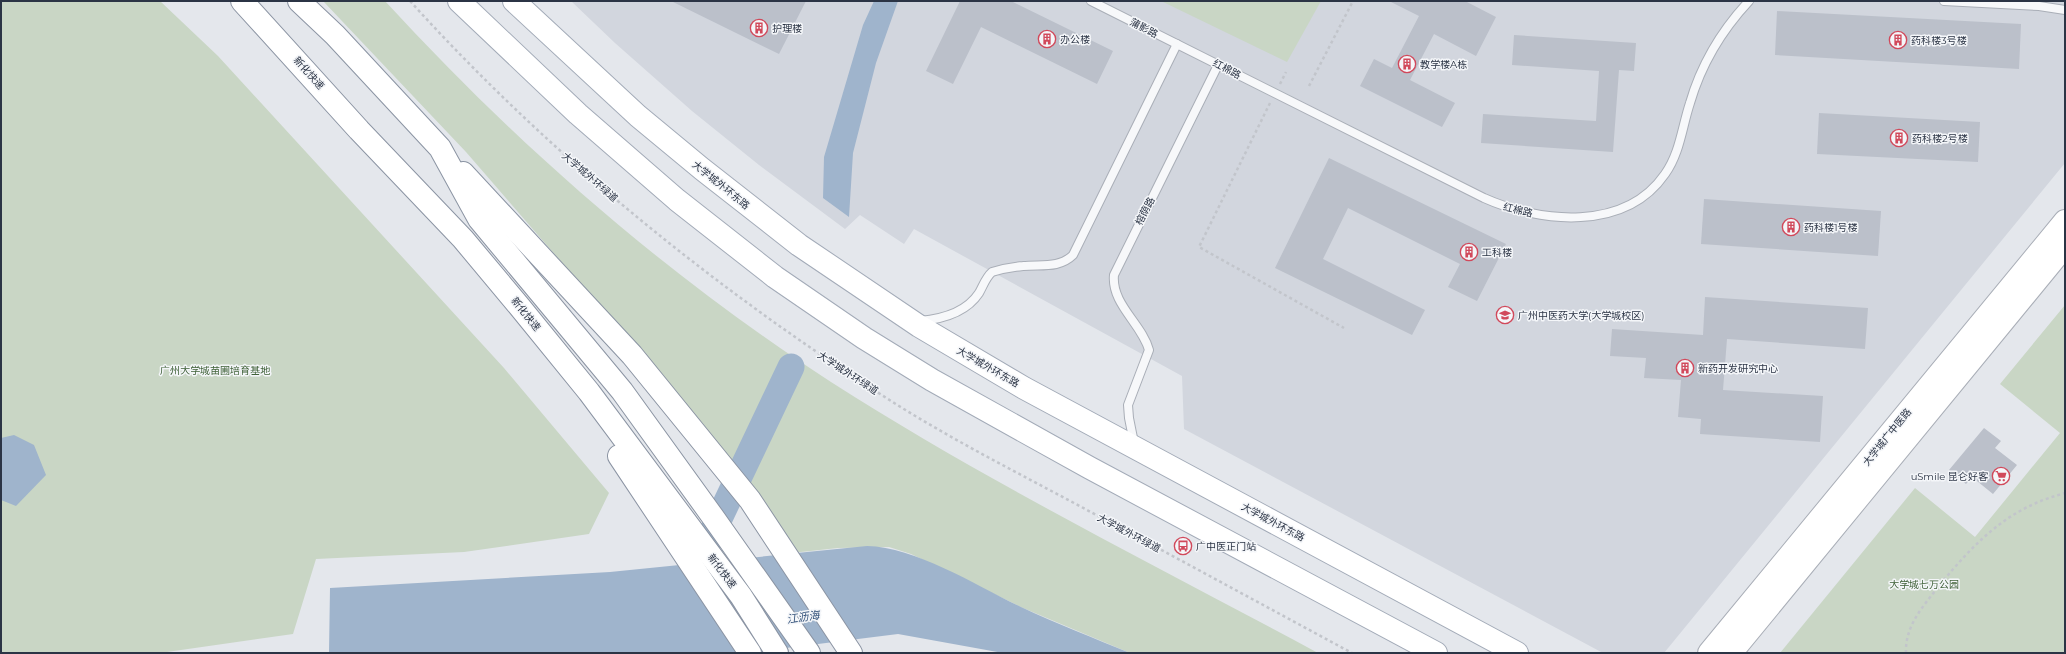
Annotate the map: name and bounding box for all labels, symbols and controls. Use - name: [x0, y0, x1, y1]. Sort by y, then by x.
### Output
- street label: 蒲影路: [1128, 15, 1160, 41]
- building icon: 护理楼: [749, 18, 769, 38]
- place label: 护理楼: [772, 22, 802, 35]
- building icon: 办公楼: [1037, 29, 1057, 49]
- building icon: 药科楼3号楼: [1888, 30, 1908, 50]
- place label: 办公楼: [1060, 33, 1090, 46]
- place label: 药科楼3号楼: [1911, 34, 1967, 47]
- street label: 新化快速: [291, 54, 327, 92]
- building icon: 教学楼A栋: [1397, 54, 1417, 74]
- street label: 红棉路: [1211, 56, 1243, 82]
- place label: 教学楼A栋: [1420, 58, 1467, 71]
- building icon: 药科楼2号楼: [1889, 128, 1909, 148]
- place label: 药科楼2号楼: [1912, 132, 1968, 145]
- street label: 大学城外环绿道: [559, 149, 621, 205]
- street label: 大学城外环东路: [690, 158, 752, 212]
- street label: 榕荫路: [1132, 195, 1158, 227]
- street label: 红棉路: [1502, 200, 1534, 220]
- building icon: 药科楼1号楼: [1781, 217, 1801, 237]
- place label: 药科楼1号楼: [1804, 221, 1858, 234]
- building icon: 工科楼: [1459, 242, 1479, 262]
- place label: 工科楼: [1482, 246, 1512, 259]
- street label: 新化快速: [508, 294, 544, 334]
- school or university icon: 广州中医药大学(大学城校区): [1495, 305, 1515, 325]
- place label: 广州中医药大学(大学城校区): [1518, 309, 1645, 322]
- street label: 大学城外环东路: [954, 344, 1022, 390]
- street label: 大学城外环绿道: [815, 348, 881, 398]
- building icon: 新药开发研究中心: [1675, 358, 1695, 378]
- place label: 新药开发研究中心: [1698, 362, 1778, 375]
- park label: 广州大学城苗圃培育基地: [160, 364, 271, 377]
- street label: 大学城广中医路: [1860, 406, 1914, 468]
- supermarket icon: uSmile 昆仑好客: [1991, 466, 2011, 486]
- place label: uSmile 昆仑好客: [1911, 470, 1989, 483]
- street label: 大学城外环东路: [1239, 500, 1307, 544]
- street label: 大学城外环绿道: [1095, 511, 1163, 555]
- bus stop icon: 广中医正门站: [1173, 536, 1193, 556]
- place label: 广中医正门站: [1196, 540, 1256, 553]
- street label: 新化快速: [705, 551, 739, 591]
- park label: 大学城七万公园: [1889, 578, 1959, 591]
- water label: 江沥海: [786, 607, 822, 626]

